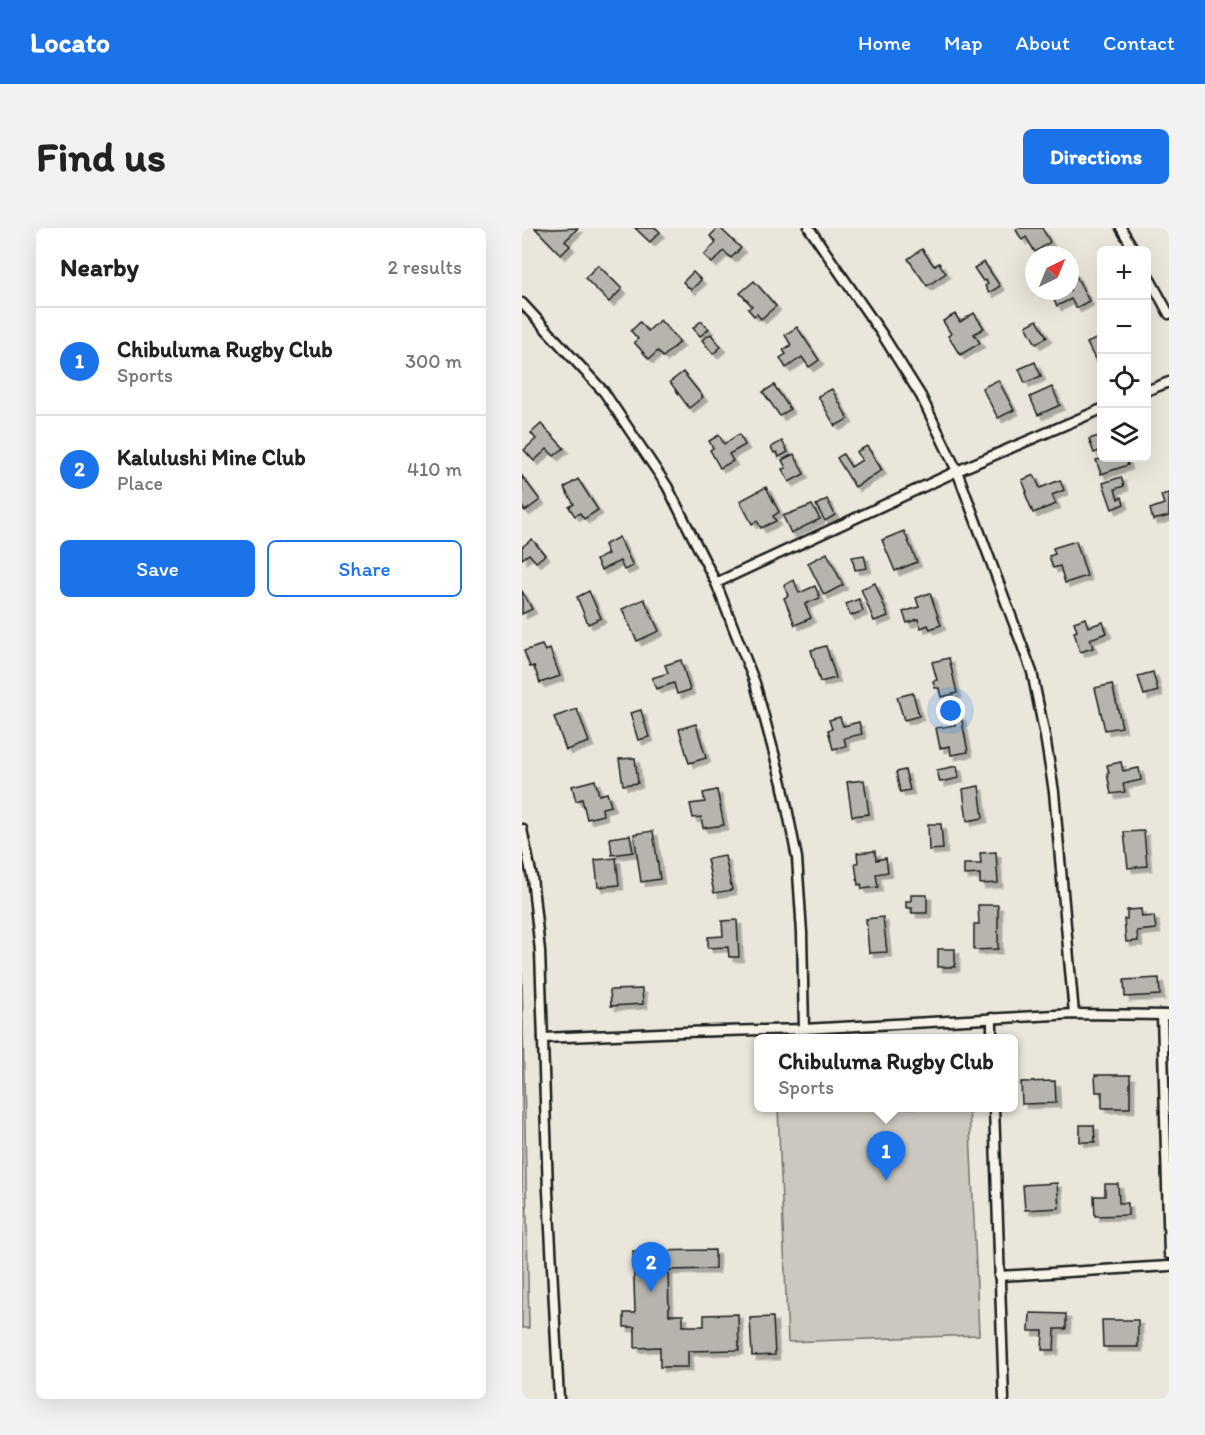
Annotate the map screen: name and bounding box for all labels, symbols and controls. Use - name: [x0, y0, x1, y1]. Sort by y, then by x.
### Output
- text: Locato: [30, 25, 110, 59]
- text: Home: [858, 30, 911, 55]
- text: Map: [944, 30, 983, 55]
- text: About: [1016, 30, 1070, 55]
- text: Contact: [1103, 30, 1175, 55]
- button: Directions: [1023, 129, 1169, 184]
- text: Find us: [36, 131, 166, 182]
- north arrow: [1025, 246, 1079, 300]
- map controls: [1097, 246, 1151, 462]
- button: +: [1097, 246, 1151, 300]
- text: Nearby: [60, 251, 139, 283]
- text: 2 results: [388, 255, 462, 279]
- button: −: [1097, 300, 1151, 354]
- text: Chibuluma Rugby Club: [117, 336, 333, 363]
- text: 1: [75, 349, 84, 373]
- text: 300 m: [405, 349, 462, 373]
- button: locate: [1097, 354, 1151, 408]
- text: Sports: [117, 363, 173, 387]
- button: layers: [1097, 408, 1151, 462]
- text: Kalulushi Mine Club: [117, 444, 306, 471]
- text: 2: [74, 457, 85, 481]
- text: 410 m: [407, 457, 462, 481]
- text: Place: [117, 471, 163, 495]
- button: Save: [60, 540, 255, 597]
- button: Share: [267, 540, 462, 597]
- your location: [936, 696, 965, 725]
- popup: [754, 1034, 1018, 1112]
- text: Chibuluma Rugby Club: [778, 1048, 994, 1075]
- text: Sports: [778, 1075, 834, 1099]
- pin: 1: [866, 1132, 906, 1181]
- pin: 2: [632, 1242, 670, 1292]

